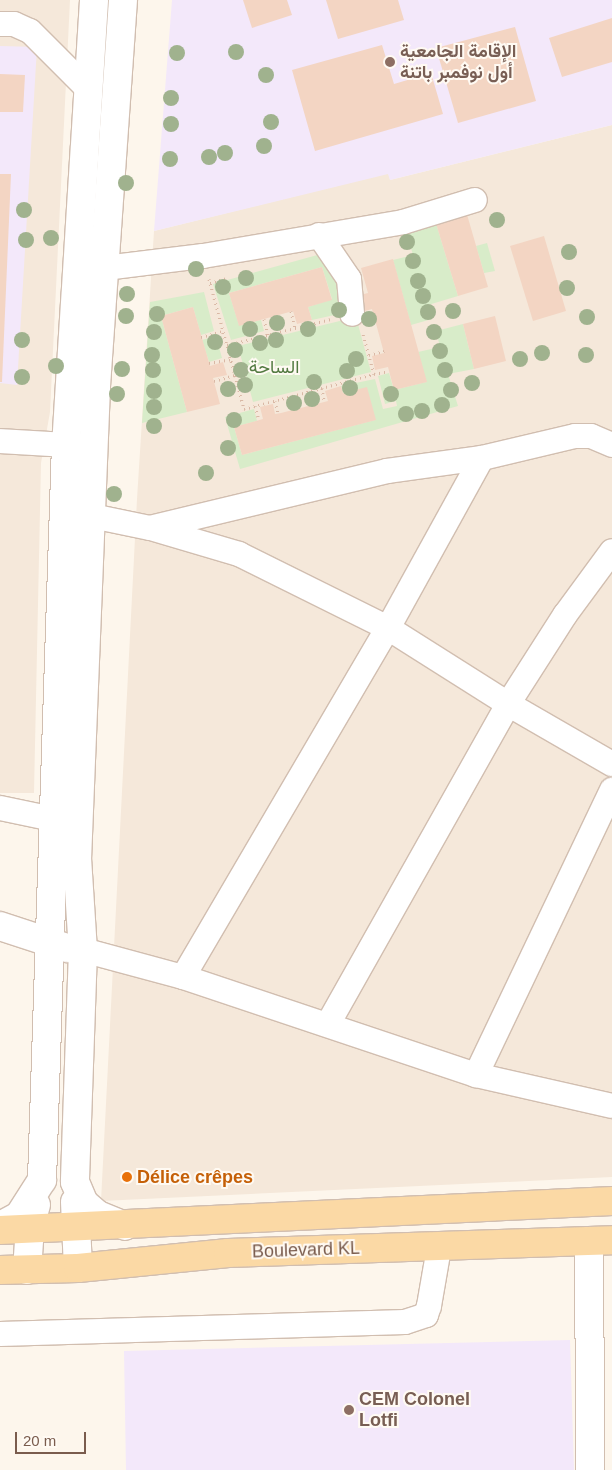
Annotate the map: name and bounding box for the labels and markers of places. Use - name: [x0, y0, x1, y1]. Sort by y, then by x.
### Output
- place label: الإقامة الجامعية أول نوفمبر باتنة: [400, 41, 516, 84]
- marker: الإقامة الجامعية أول نوفمبر باتنة: [384, 56, 396, 68]
- place label: Délice crêpes: [137, 1166, 253, 1188]
- marker: Délice crêpes: [121, 1171, 133, 1183]
- place label: CEM Colonel Lotfi: [359, 1389, 470, 1432]
- marker: CEM Colonel Lotfi: [343, 1404, 355, 1416]

